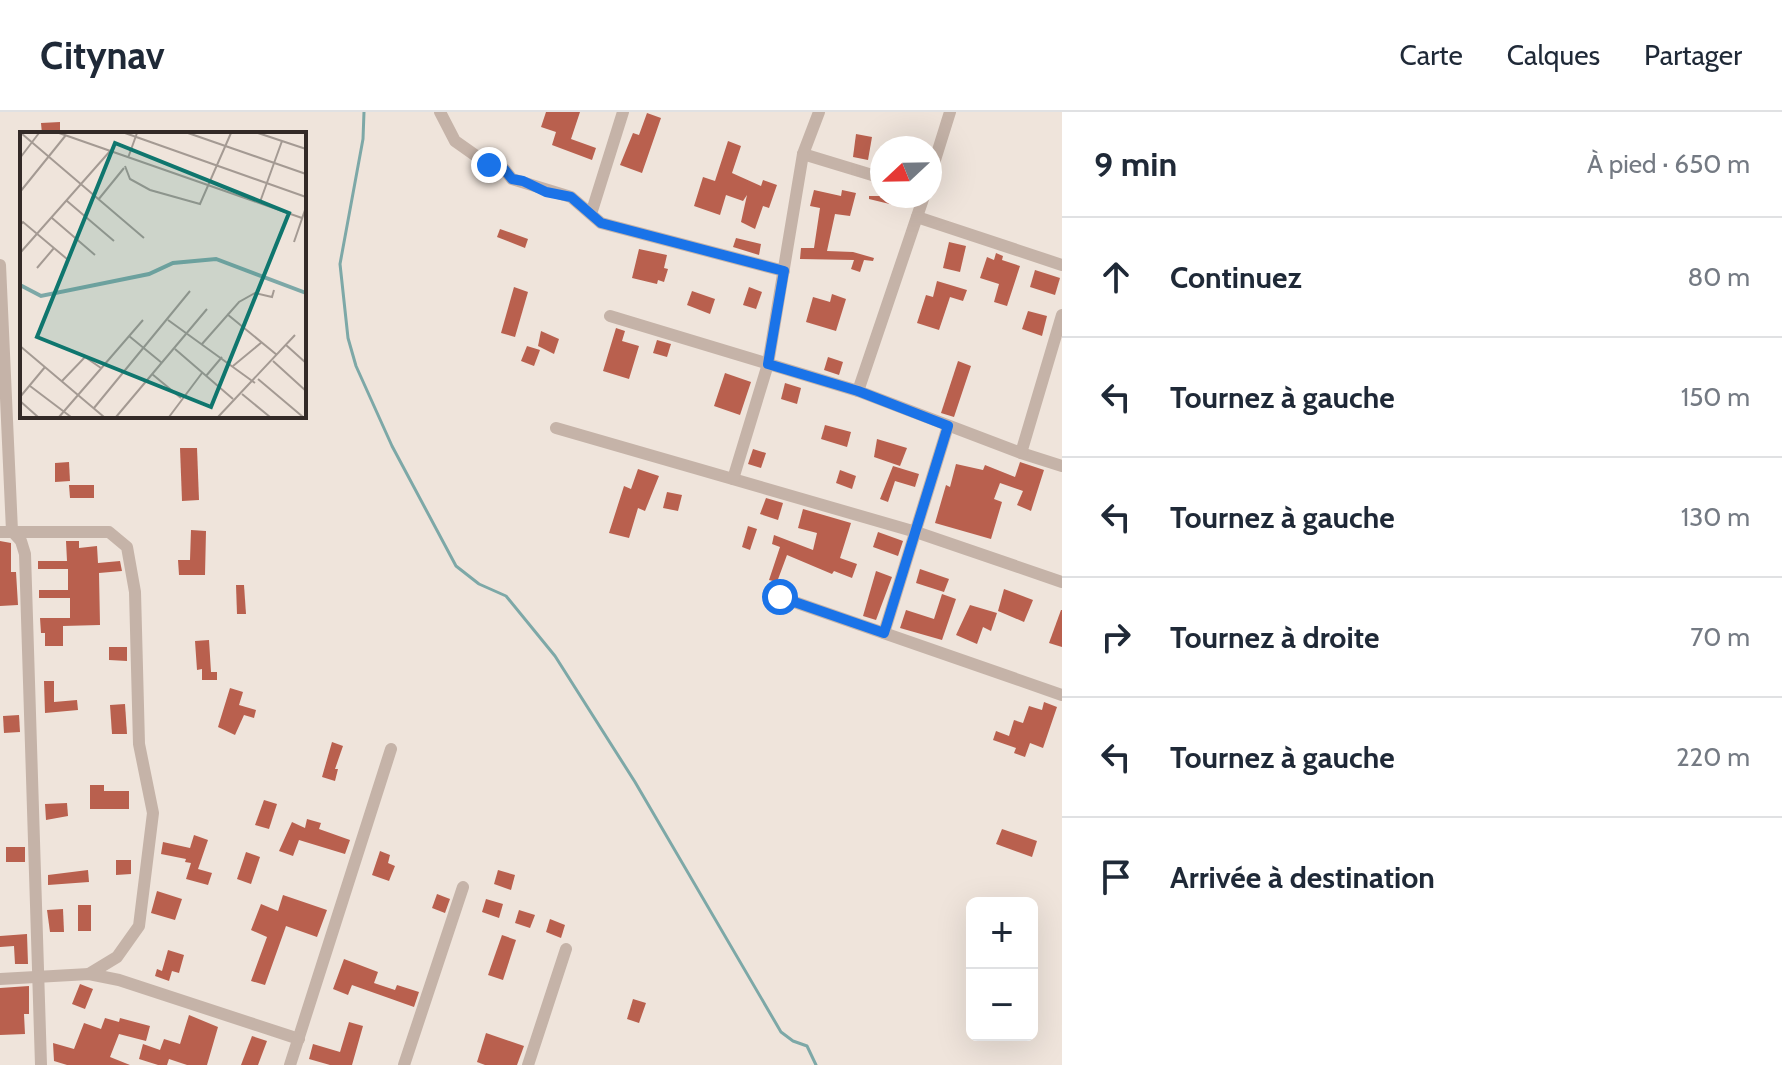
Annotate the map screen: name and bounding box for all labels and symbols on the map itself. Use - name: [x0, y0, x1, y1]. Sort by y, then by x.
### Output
- inset map: [20, 132, 306, 418]
- north arrow: [870, 136, 942, 208]
- route end: [471, 147, 507, 183]
- route start: [762, 579, 798, 615]

